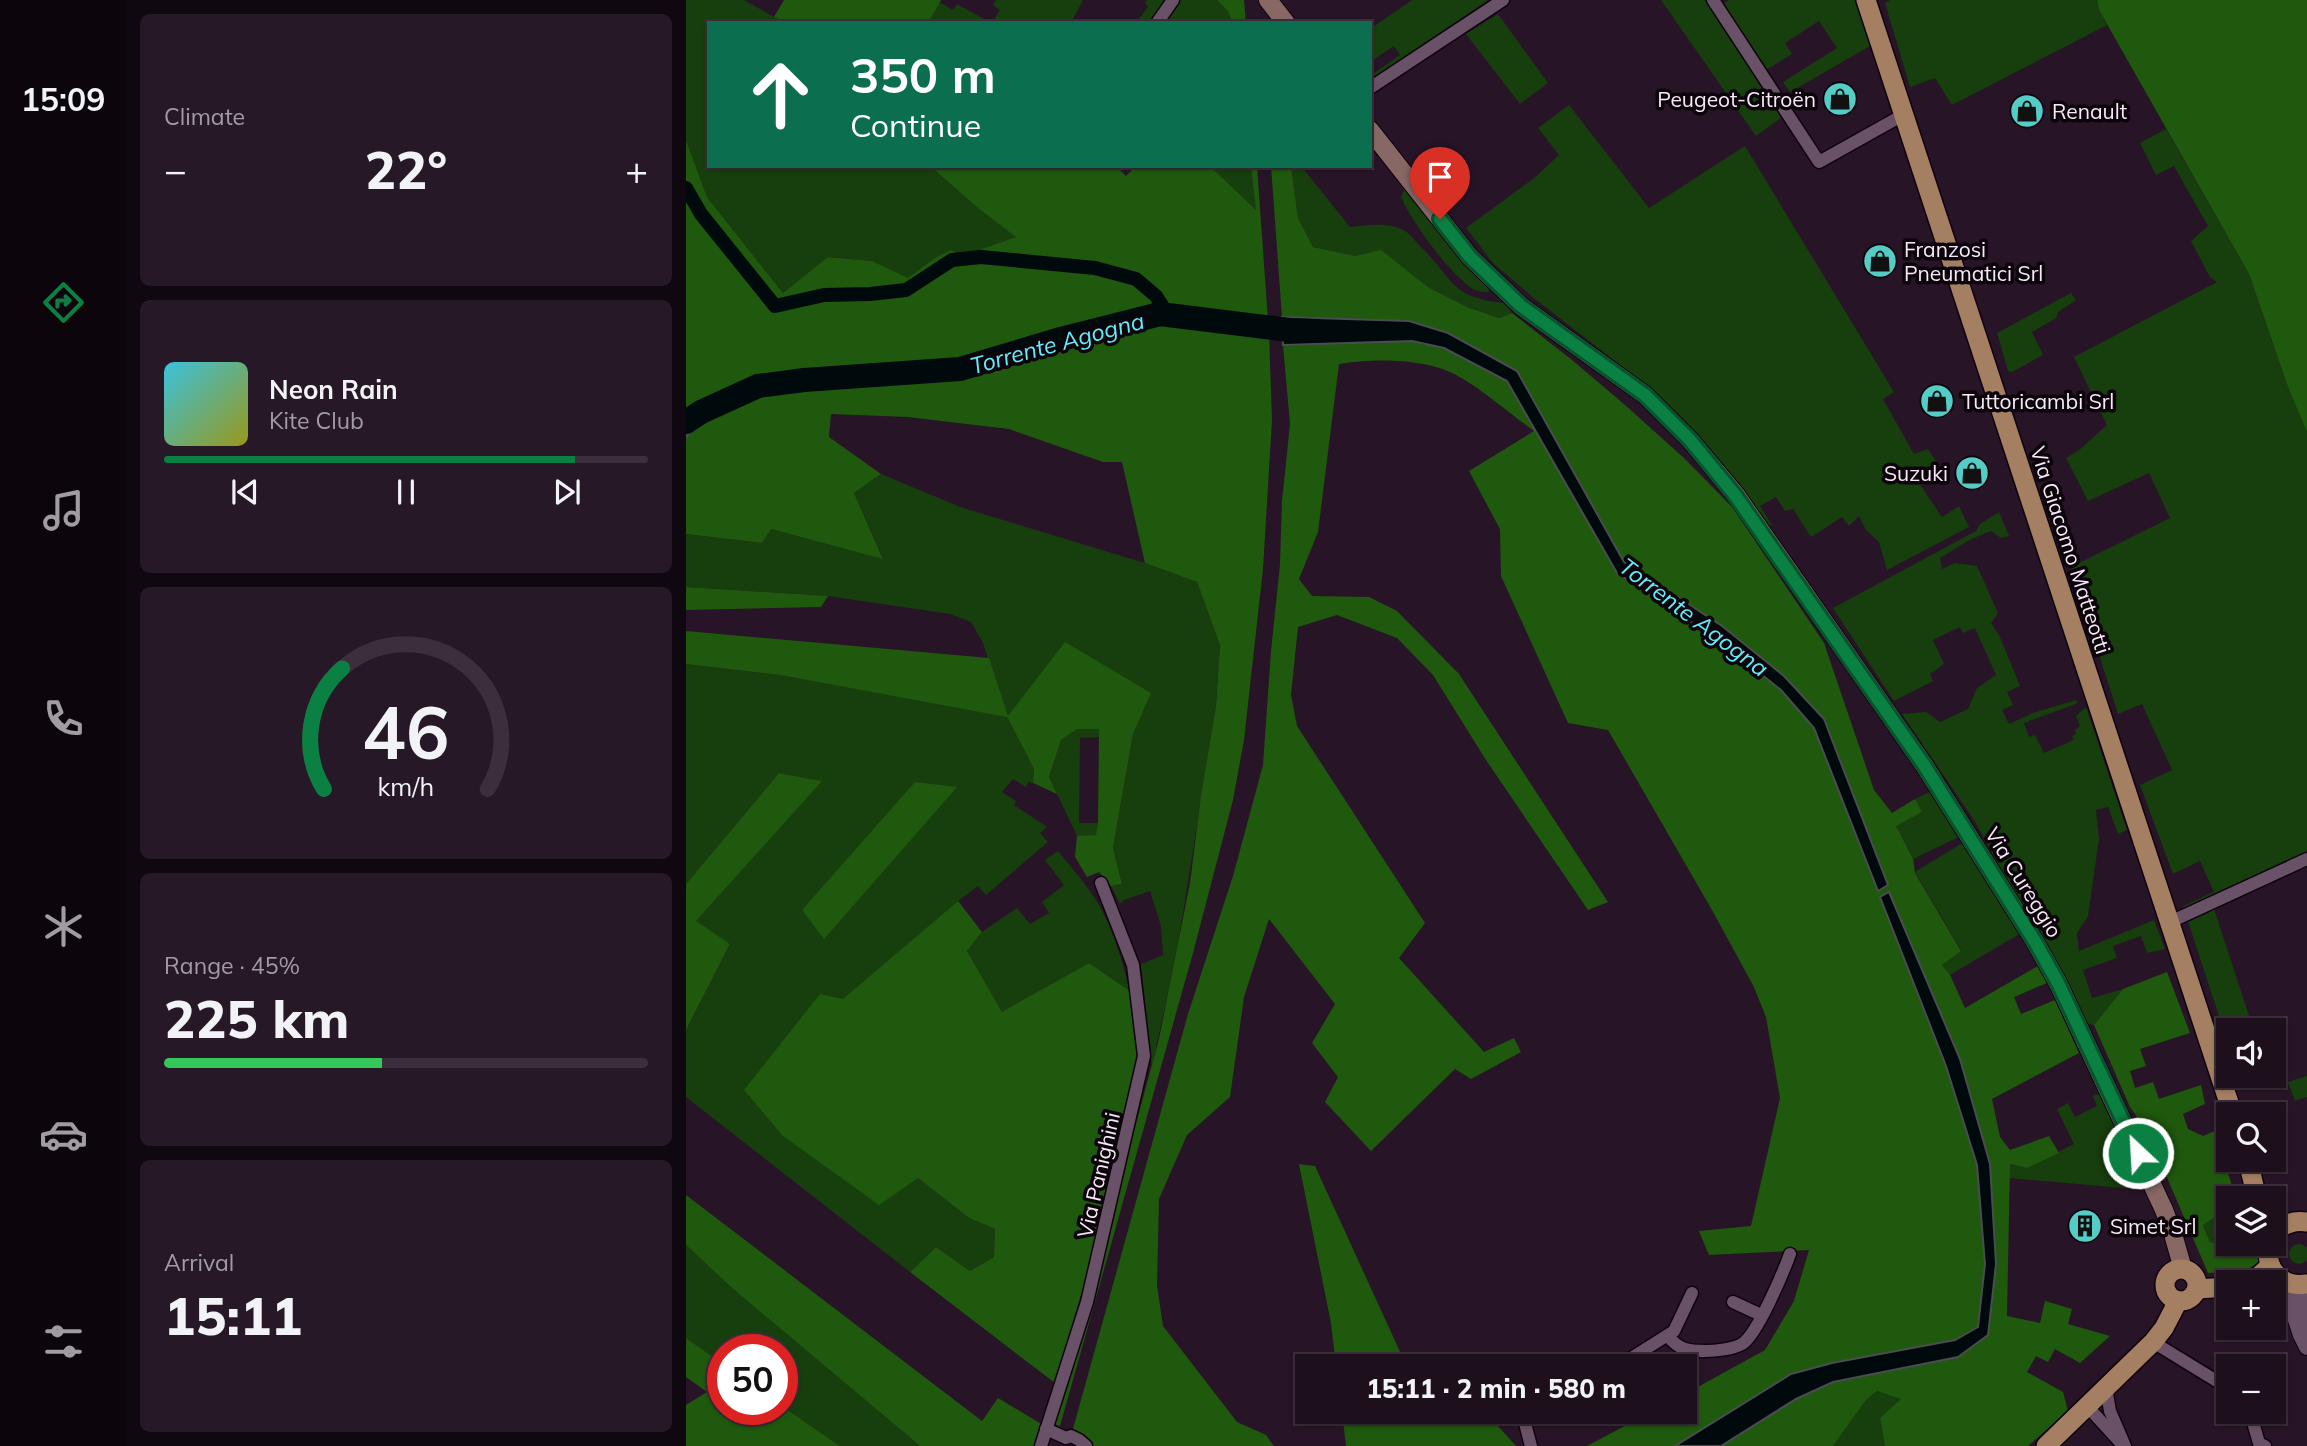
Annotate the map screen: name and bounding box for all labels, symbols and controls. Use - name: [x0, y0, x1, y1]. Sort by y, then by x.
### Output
- text: 350 m: [850, 44, 996, 105]
- icon: ahead: [735, 49, 826, 140]
- text: 15:09: [21, 79, 105, 119]
- shop icon: Peugeot-Citroën: [1821, 80, 1859, 118]
- place label: Peugeot-Citroën: [1657, 86, 1816, 112]
- shop icon: Renault: [2008, 92, 2046, 130]
- place label: Renault: [2052, 98, 2127, 124]
- text: Climate: [164, 102, 245, 131]
- text: Continue: [850, 105, 981, 145]
- text: 22°: [365, 137, 447, 202]
- text: −: [164, 146, 187, 194]
- text: +: [625, 146, 648, 194]
- pin: [1410, 147, 1470, 219]
- icon: arrive: [1421, 158, 1459, 196]
- place label: Franzosi Pneumatici Srl: [1904, 236, 2043, 286]
- shop icon: Franzosi Pneumatici Srl: [1861, 242, 1899, 280]
- icon: directions: [39, 278, 88, 327]
- water label: Torrente Agogna: [967, 306, 1147, 380]
- text: Neon Rain: [269, 373, 398, 406]
- shop icon: Tuttoricambi Srl: [1918, 382, 1956, 420]
- place label: Tuttoricambi Srl: [1962, 388, 2114, 414]
- text: Kite Club: [269, 406, 364, 435]
- street label: Via Giacomo Matteotti: [2025, 443, 2117, 657]
- shop icon: Suzuki: [1953, 454, 1991, 492]
- place label: Suzuki: [1884, 460, 1948, 486]
- icon: previous: [226, 473, 264, 511]
- icon: pause: [387, 473, 425, 511]
- icon: next: [548, 473, 586, 511]
- icon: music: [39, 486, 88, 535]
- water label: Torrente Agogna: [1614, 551, 1774, 683]
- text: 46: [362, 686, 450, 777]
- icon: phone: [39, 694, 88, 743]
- text: km/h: [378, 771, 434, 802]
- street label: Via Cureggio: [1980, 822, 2068, 942]
- icon: climate: [39, 902, 88, 951]
- text: Range · 45%: [164, 951, 300, 980]
- text: 225 km: [164, 986, 349, 1051]
- map controls: [2216, 1018, 2286, 1424]
- button: sound: [2216, 1018, 2286, 1088]
- button: search: [2216, 1102, 2286, 1172]
- icon: car: [39, 1110, 88, 1159]
- street label: Via Panighini: [1071, 1110, 1125, 1240]
- position arrow: [2101, 1116, 2175, 1190]
- button: layers: [2216, 1186, 2286, 1256]
- building icon: Simet Srl: [2066, 1207, 2104, 1245]
- place label: Simet Srl: [2110, 1213, 2196, 1239]
- text: Arrival: [164, 1248, 234, 1277]
- button: +: [2216, 1270, 2286, 1340]
- text: 15:11: [164, 1283, 302, 1348]
- icon: filters: [39, 1317, 88, 1366]
- speed limit sign: 50: [707, 1334, 798, 1425]
- button: −: [2216, 1354, 2286, 1424]
- text: 15:11 · 2 min · 580 m: [1366, 1372, 1626, 1405]

